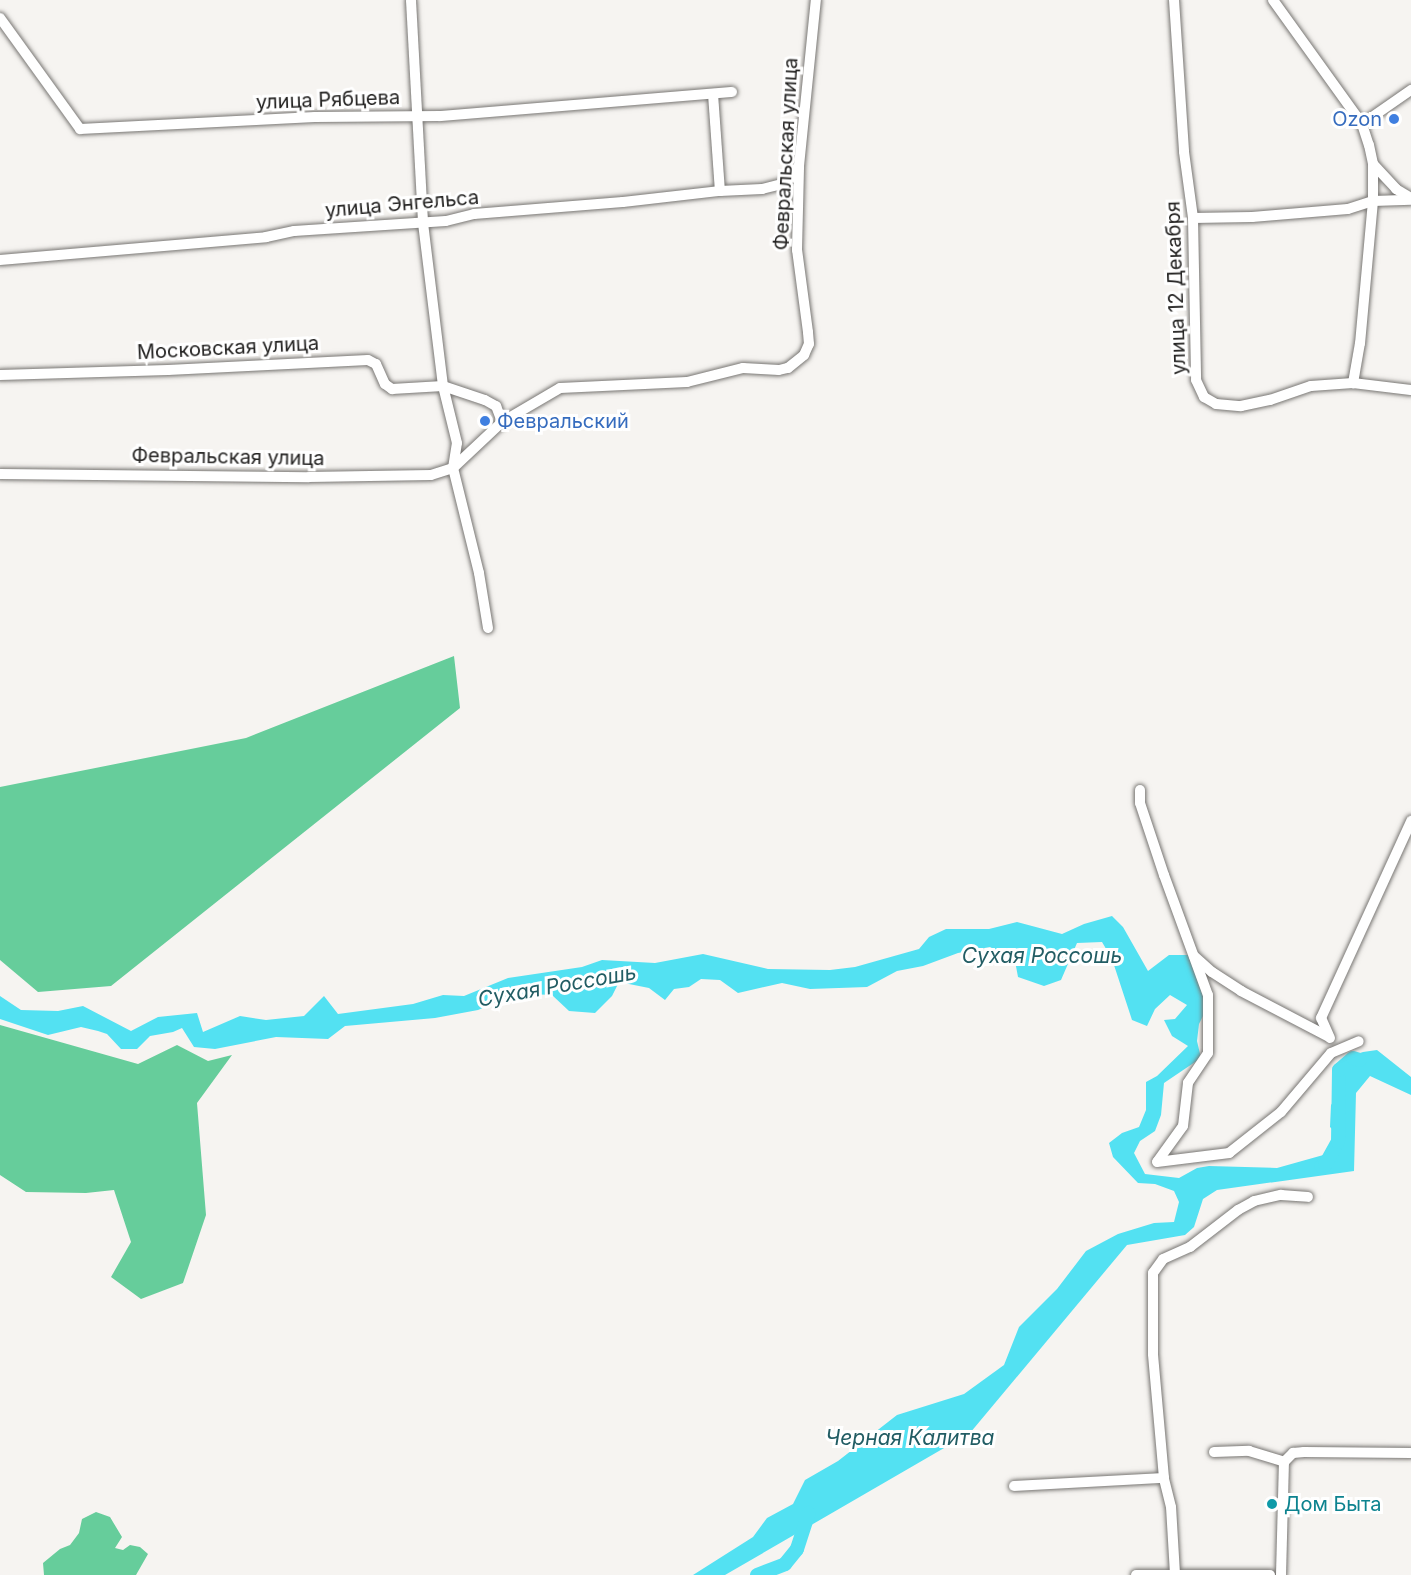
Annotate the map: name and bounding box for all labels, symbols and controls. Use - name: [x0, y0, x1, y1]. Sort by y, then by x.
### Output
- street label: Февральская улица: [769, 57, 803, 251]
- street label: улица Рябцева: [255, 85, 401, 115]
- place label: Ozon: [1332, 107, 1382, 131]
- marker: Ozon: [1387, 112, 1401, 126]
- street label: улица Энгельса: [324, 185, 480, 223]
- street label: улица 12 Декабря: [1161, 201, 1191, 375]
- street label: Московская улица: [136, 331, 320, 365]
- place label: Февральский: [497, 409, 629, 433]
- marker: Февральский: [478, 414, 492, 428]
- street label: Февральская улица: [131, 443, 325, 471]
- water label: Сухая Россошь: [962, 943, 1122, 969]
- water label: Сухая Россошь: [476, 960, 638, 1012]
- water label: Черная Калитва: [826, 1425, 994, 1451]
- place label: Дом Быта: [1284, 1492, 1382, 1516]
- marker: Дом Быта: [1265, 1497, 1279, 1511]

